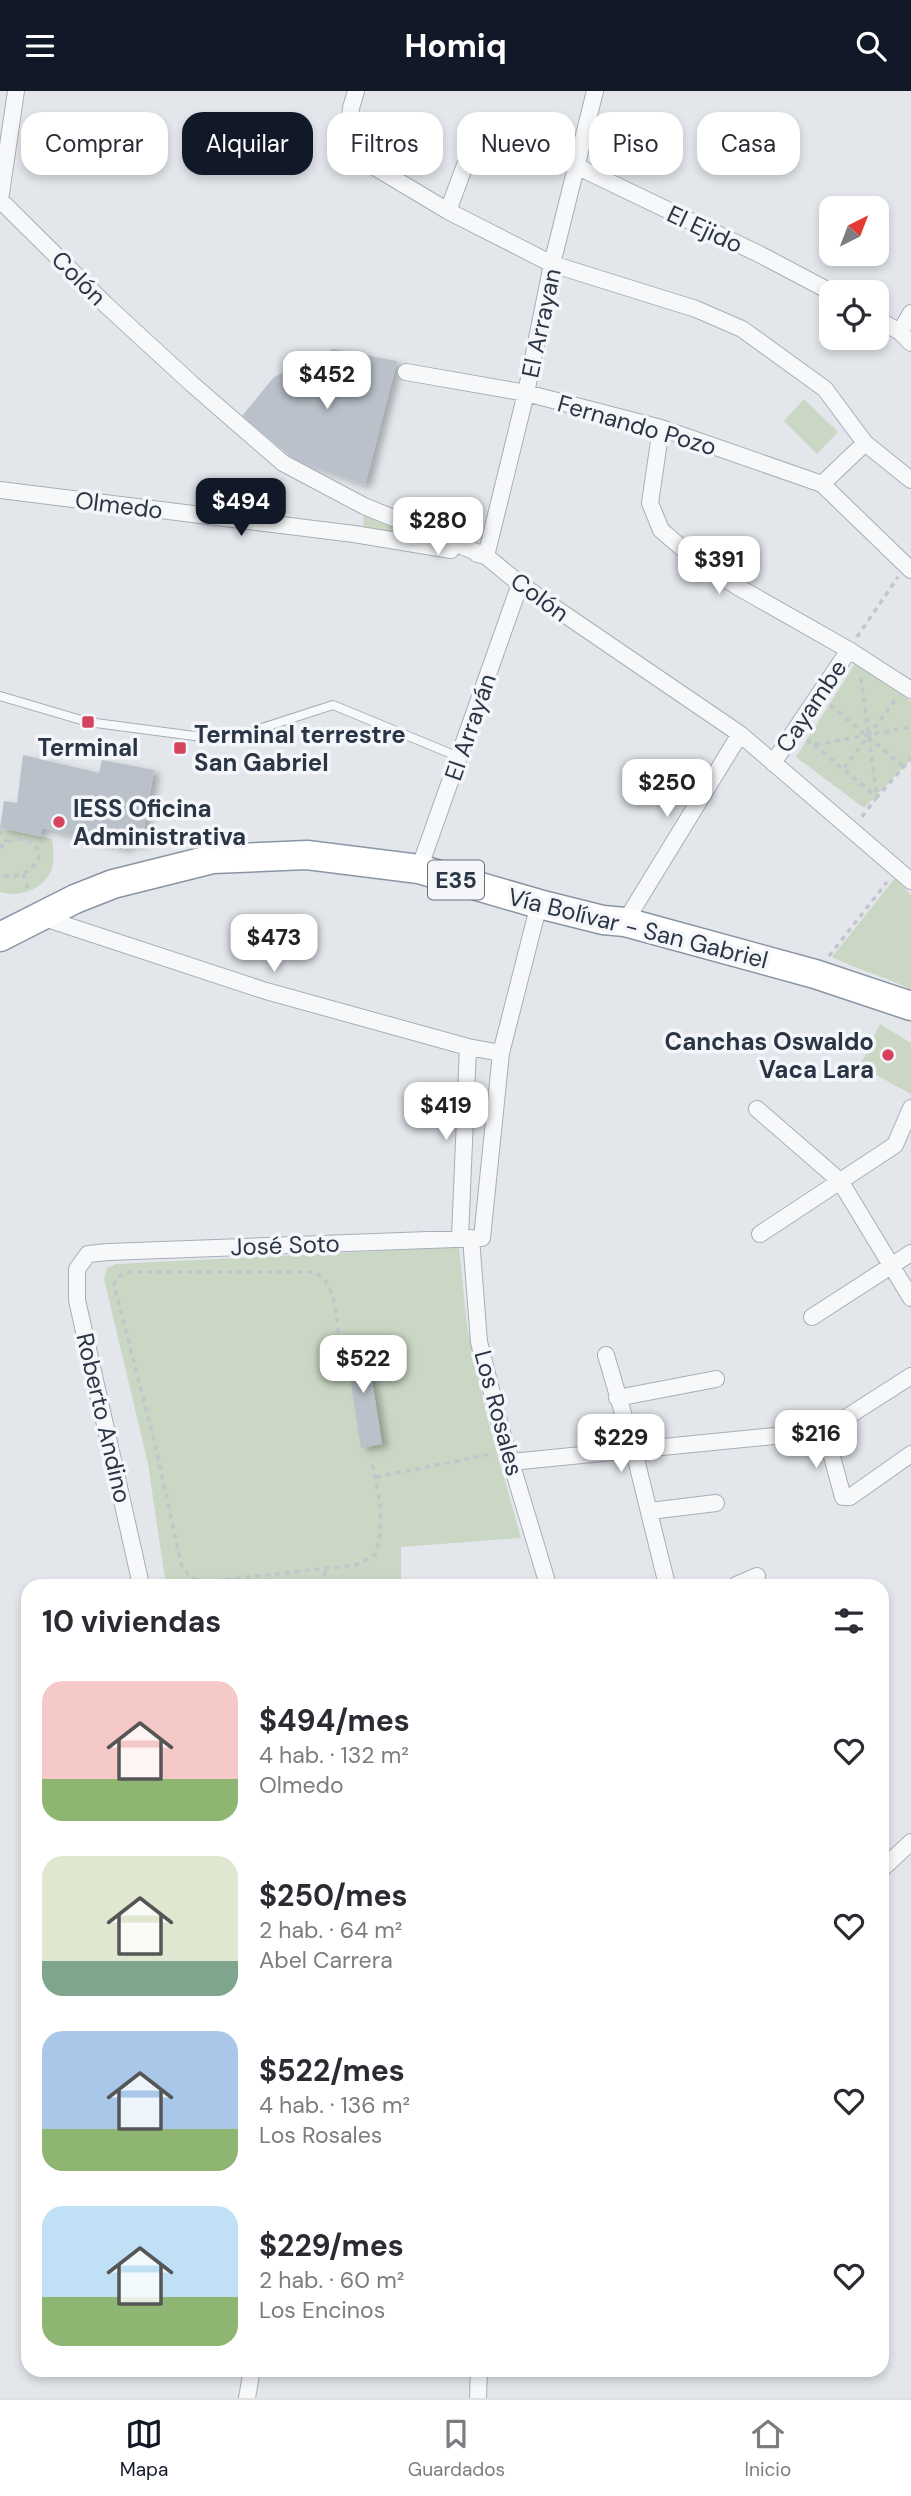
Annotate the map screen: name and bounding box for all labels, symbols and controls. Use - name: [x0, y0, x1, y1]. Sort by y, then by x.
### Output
- text: Homiq: [404, 25, 507, 67]
- icon: menu: [21, 27, 59, 65]
- icon: search: [852, 27, 890, 65]
- chip: Comprar: [21, 112, 168, 175]
- chip: Alquilar: [182, 112, 313, 175]
- chip: Filtros: [327, 112, 443, 175]
- chip: Nuevo: [457, 112, 575, 175]
- chip: Piso: [589, 112, 683, 175]
- chip: Casa: [697, 112, 800, 175]
- north arrow: [819, 196, 889, 266]
- map controls: [819, 196, 889, 350]
- street label: El Ejido: [662, 198, 748, 260]
- street label: Colón: [45, 244, 113, 312]
- street label: El Arrayan: [514, 265, 568, 381]
- button: locate: [819, 280, 889, 350]
- pin: $452: [286, 351, 368, 411]
- text: $452: [299, 359, 355, 389]
- street label: Fernando Pozo: [554, 388, 720, 462]
- pin: $494: [200, 479, 282, 538]
- street label: Olmedo: [73, 484, 165, 526]
- text: $494: [212, 486, 270, 516]
- pin: $280: [397, 497, 479, 557]
- text: $280: [409, 505, 467, 535]
- pin: $391: [678, 537, 760, 596]
- text: $391: [694, 544, 744, 574]
- street label: Colón: [505, 565, 575, 629]
- street label: Cayambe: [769, 654, 853, 758]
- street label: El Arrayán: [437, 669, 503, 785]
- marker: Terminal: [80, 714, 96, 730]
- place label: Terminal terrestre San Gabriel: [194, 719, 406, 778]
- place label: Terminal: [38, 732, 138, 763]
- marker: Terminal terrestre San Gabriel: [172, 740, 188, 756]
- pin: $250: [626, 759, 708, 819]
- text: $250: [638, 767, 696, 797]
- place label: IESS Oficina Administrativa: [73, 793, 246, 852]
- marker: IESS Oficina Administrativa: [51, 814, 67, 830]
- road number: E35: [428, 860, 484, 899]
- street label: Vía Bolívar - San Gabriel: [505, 881, 771, 975]
- pin: $473: [233, 915, 315, 974]
- text: $473: [247, 922, 301, 952]
- place label: Canchas Oswaldo Vaca Lara: [664, 1026, 874, 1085]
- marker: Canchas Oswaldo Vaca Lara: [880, 1047, 896, 1063]
- pin: $419: [405, 1083, 487, 1142]
- text: $419: [420, 1090, 472, 1120]
- street label: José Soto: [230, 1228, 340, 1262]
- street label: Roberto Andino: [69, 1330, 139, 1506]
- pin: $522: [322, 1335, 404, 1395]
- text: $522: [336, 1343, 390, 1373]
- street label: Los Rosales: [467, 1347, 531, 1479]
- pin: $216: [775, 1411, 857, 1470]
- pin: $229: [580, 1415, 662, 1474]
- text: $216: [791, 1418, 841, 1448]
- text: $229: [594, 1422, 648, 1452]
- text: 10 viviendas: [42, 1602, 221, 1641]
- icon: filters: [830, 1602, 868, 1640]
- text: $494/mes: [259, 1701, 410, 1740]
- icon: home: [98, 1709, 182, 1793]
- icon: heart: [830, 1732, 868, 1770]
- text: 4 hab. · 132 m²: [259, 1740, 409, 1770]
- text: Olmedo: [259, 1770, 344, 1800]
- text: $250/mes: [259, 1876, 408, 1915]
- icon: home: [98, 1884, 182, 1968]
- icon: heart: [830, 1907, 868, 1945]
- text: 2 hab. · 64 m²: [259, 1915, 402, 1945]
- text: Abel Carrera: [259, 1945, 393, 1975]
- text: $522/mes: [259, 2051, 405, 2090]
- icon: home: [98, 2059, 182, 2143]
- icon: heart: [830, 2082, 868, 2120]
- text: 4 hab. · 136 m²: [259, 2090, 410, 2120]
- text: Los Rosales: [259, 2120, 382, 2150]
- text: $229/mes: [259, 2226, 404, 2265]
- icon: home: [98, 2234, 182, 2318]
- icon: heart: [830, 2257, 868, 2295]
- text: 2 hab. · 60 m²: [259, 2265, 404, 2295]
- text: Los Encinos: [259, 2295, 385, 2325]
- tab: Mapa: [120, 2415, 168, 2482]
- tab: Guardados: [408, 2415, 505, 2482]
- tab: Inicio: [745, 2415, 791, 2482]

